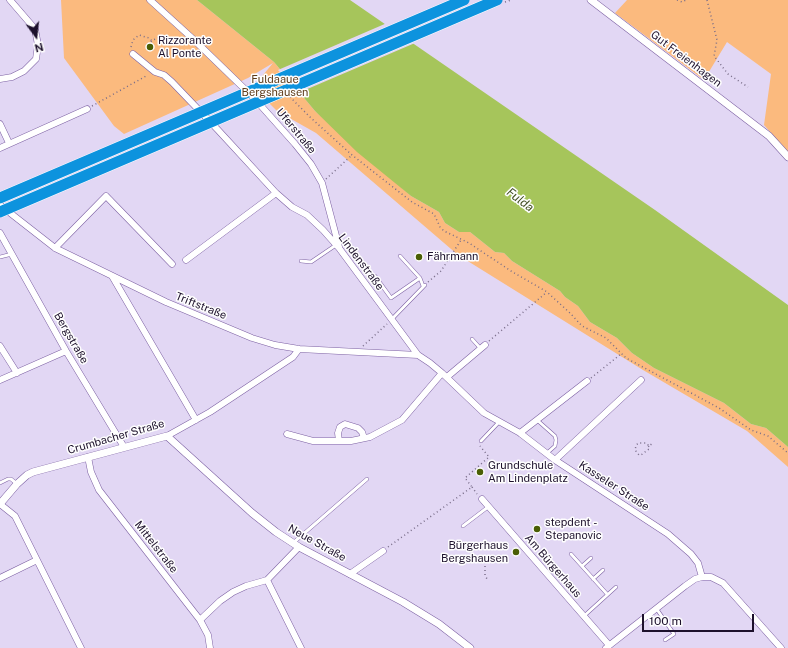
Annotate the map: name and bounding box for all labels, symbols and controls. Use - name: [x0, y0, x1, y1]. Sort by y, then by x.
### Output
- north arrow: [16, 16, 56, 56]
- street label: Gut Freienhagen: [648, 28, 724, 90]
- place label: Rizzorante Al Ponte: [158, 34, 212, 60]
- text: N: [33, 41, 45, 54]
- marker: Rizzorante Al Ponte: [145, 42, 155, 52]
- park label: Fuldaaue Bergshausen: [242, 73, 308, 99]
- street label: Uferstraße: [273, 106, 319, 156]
- water label: Fulda: [504, 185, 536, 215]
- street label: Lindenstraße: [336, 231, 386, 293]
- place label: Fährmann: [427, 250, 478, 264]
- marker: Fährmann: [414, 252, 424, 262]
- street label: Triftstraße: [173, 290, 229, 322]
- street label: Bergstraße: [51, 310, 91, 366]
- street label: Crumbacher Straße: [66, 417, 166, 457]
- street label: Kasseler Straße: [576, 458, 652, 514]
- place label: Grundschule Am Lindenplatz: [488, 459, 568, 485]
- marker: Grundschule Am Lindenplatz: [475, 467, 485, 477]
- place label: stepdent - Stepanovic: [545, 516, 602, 542]
- street label: Mittelstraße: [132, 518, 180, 576]
- street label: Neue Straße: [286, 522, 348, 564]
- marker: stepdent - Stepanovic: [532, 524, 542, 534]
- street label: Am Bürgerhaus: [522, 532, 584, 600]
- place label: Bürgerhaus Bergshausen: [441, 539, 508, 565]
- marker: Bürgerhaus Bergshausen: [511, 547, 521, 557]
- scale bar: [644, 606, 756, 632]
- text: 100 m: [649, 614, 682, 628]

